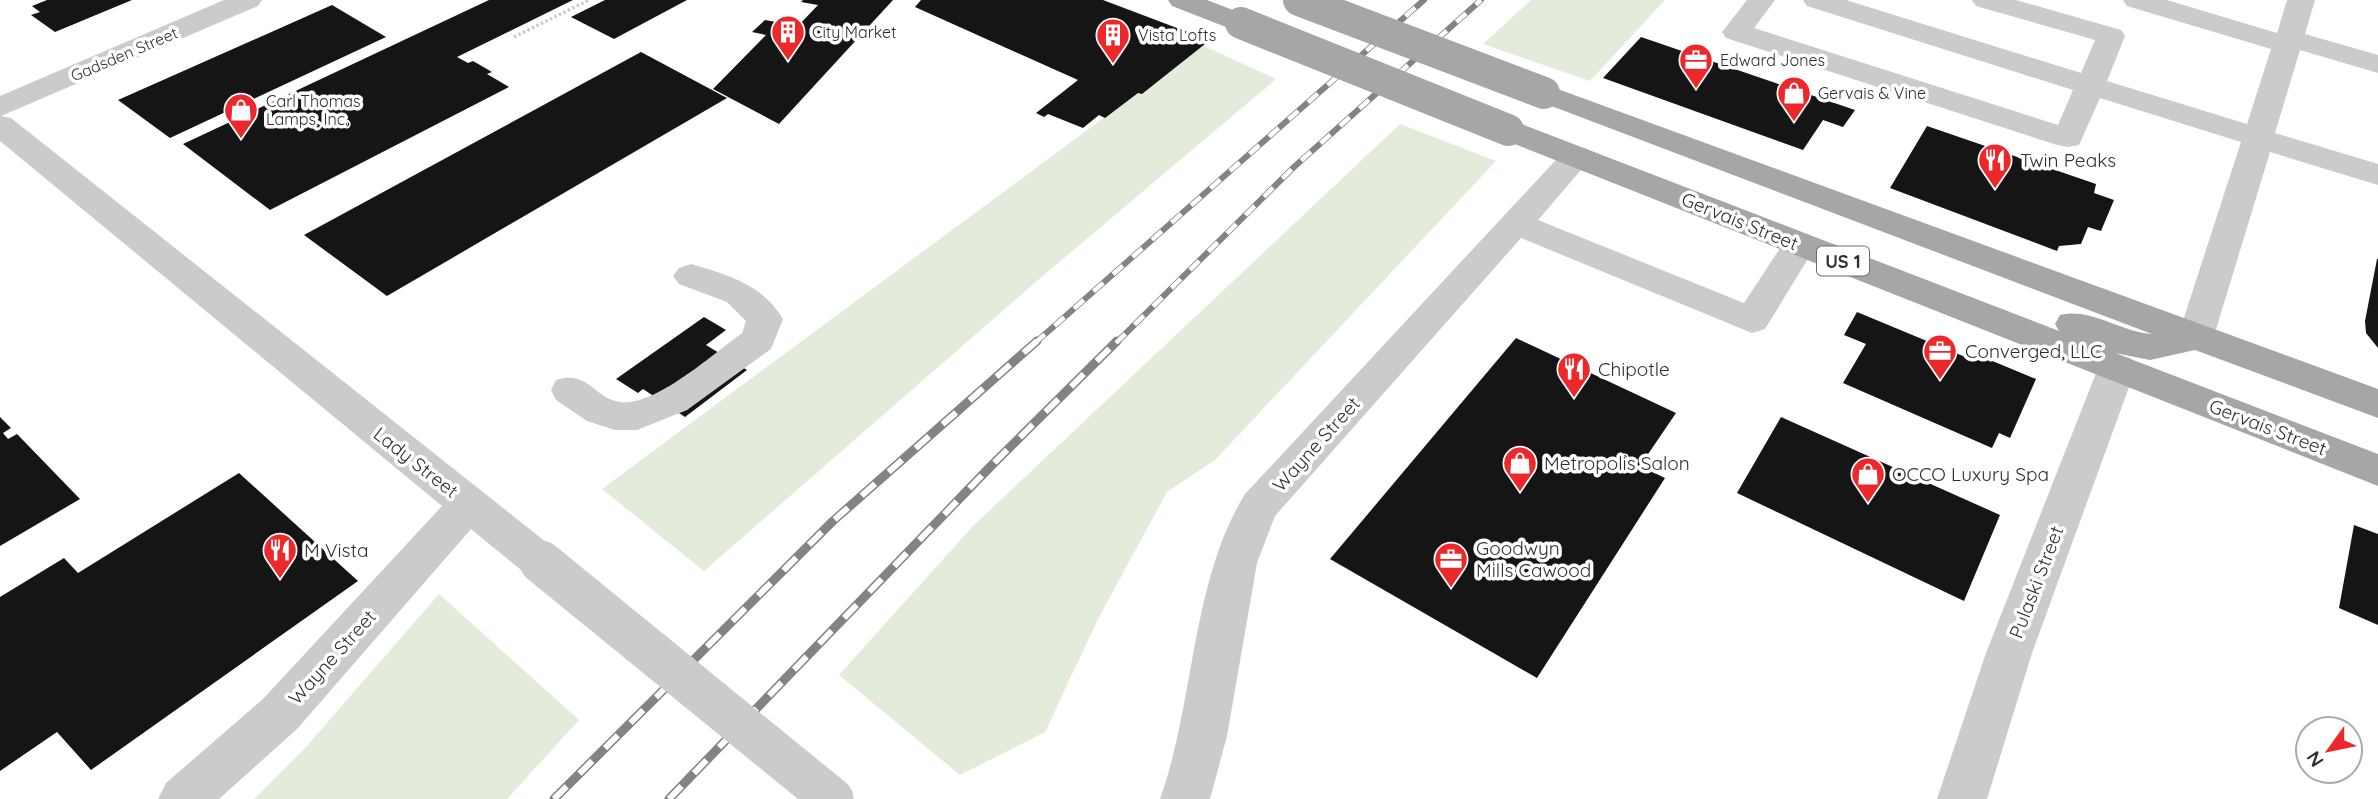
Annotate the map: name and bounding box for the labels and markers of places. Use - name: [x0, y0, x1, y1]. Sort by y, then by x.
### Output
- building icon: City Market: [769, 13, 807, 62]
- building icon: Vista Lofts: [1094, 16, 1132, 65]
- place label: City Market: [812, 22, 897, 42]
- place label: Vista Lofts: [1138, 25, 1216, 45]
- office icon: Edward Jones: [1677, 41, 1715, 90]
- place label: Edward Jones: [1720, 50, 1825, 70]
- shop icon: Gervais & Vine: [1775, 74, 1813, 123]
- place label: Gervais & Vine: [1818, 83, 1926, 103]
- shop icon: Carl Thomas Lamps, Inc.: [222, 91, 260, 140]
- place label: Carl Thomas Lamps, Inc.: [266, 91, 361, 129]
- restaurant icon: Twin Peaks: [1976, 141, 2014, 190]
- place label: Twin Peaks: [2020, 148, 2116, 172]
- office icon: Converged, LLC: [1921, 332, 1959, 381]
- place label: Converged, LLC: [1965, 339, 2103, 363]
- restaurant icon: Chipotle: [1555, 350, 1593, 399]
- place label: Chipotle: [1598, 357, 1670, 381]
- shop icon: Metropolis Salon: [1501, 444, 1539, 493]
- place label: Metropolis Salon: [1544, 451, 1690, 475]
- shop icon: OCCO Luxury Spa: [1849, 455, 1887, 504]
- place label: OCCO Luxury Spa: [1892, 462, 2049, 486]
- restaurant icon: M Vista: [261, 531, 299, 580]
- place label: Goodwyn Mills Cawood: [1476, 536, 1591, 582]
- place label: M Vista: [304, 538, 368, 562]
- office icon: Goodwyn Mills Cawood: [1432, 540, 1470, 589]

